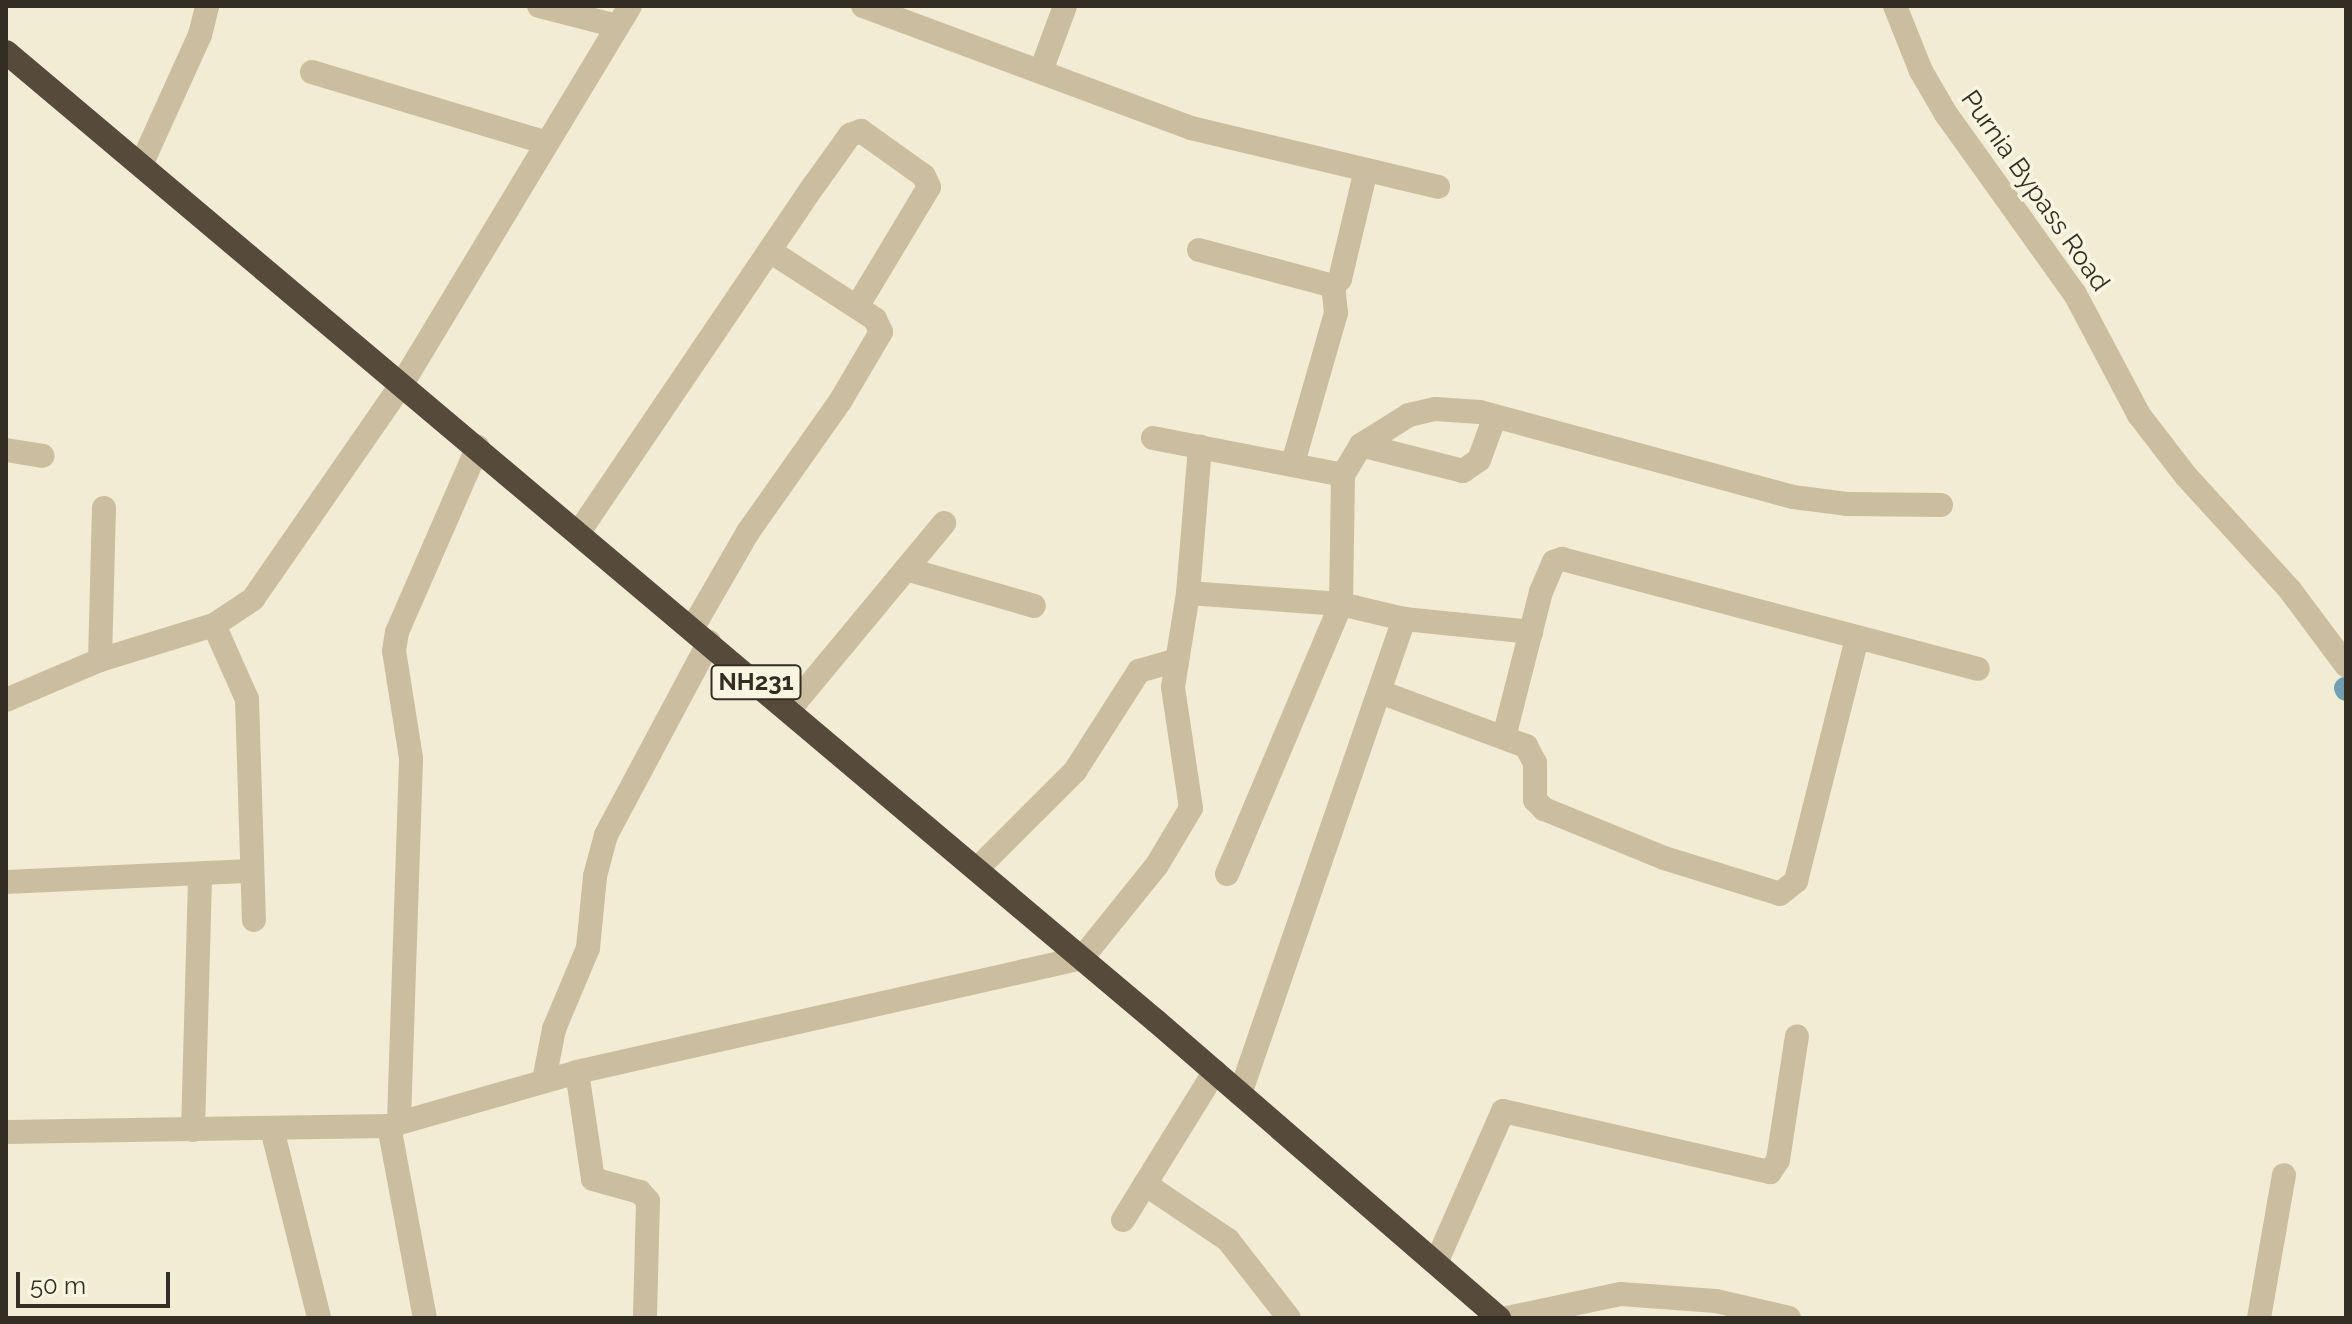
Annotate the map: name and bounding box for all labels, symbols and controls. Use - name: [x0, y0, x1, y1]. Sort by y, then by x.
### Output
- street label: Purnia Bypass Road: [1954, 85, 2116, 297]
- road number: NH231: [710, 662, 802, 702]
- scale bar: [20, 1256, 174, 1306]
- text: 50 m: [30, 1271, 86, 1300]

